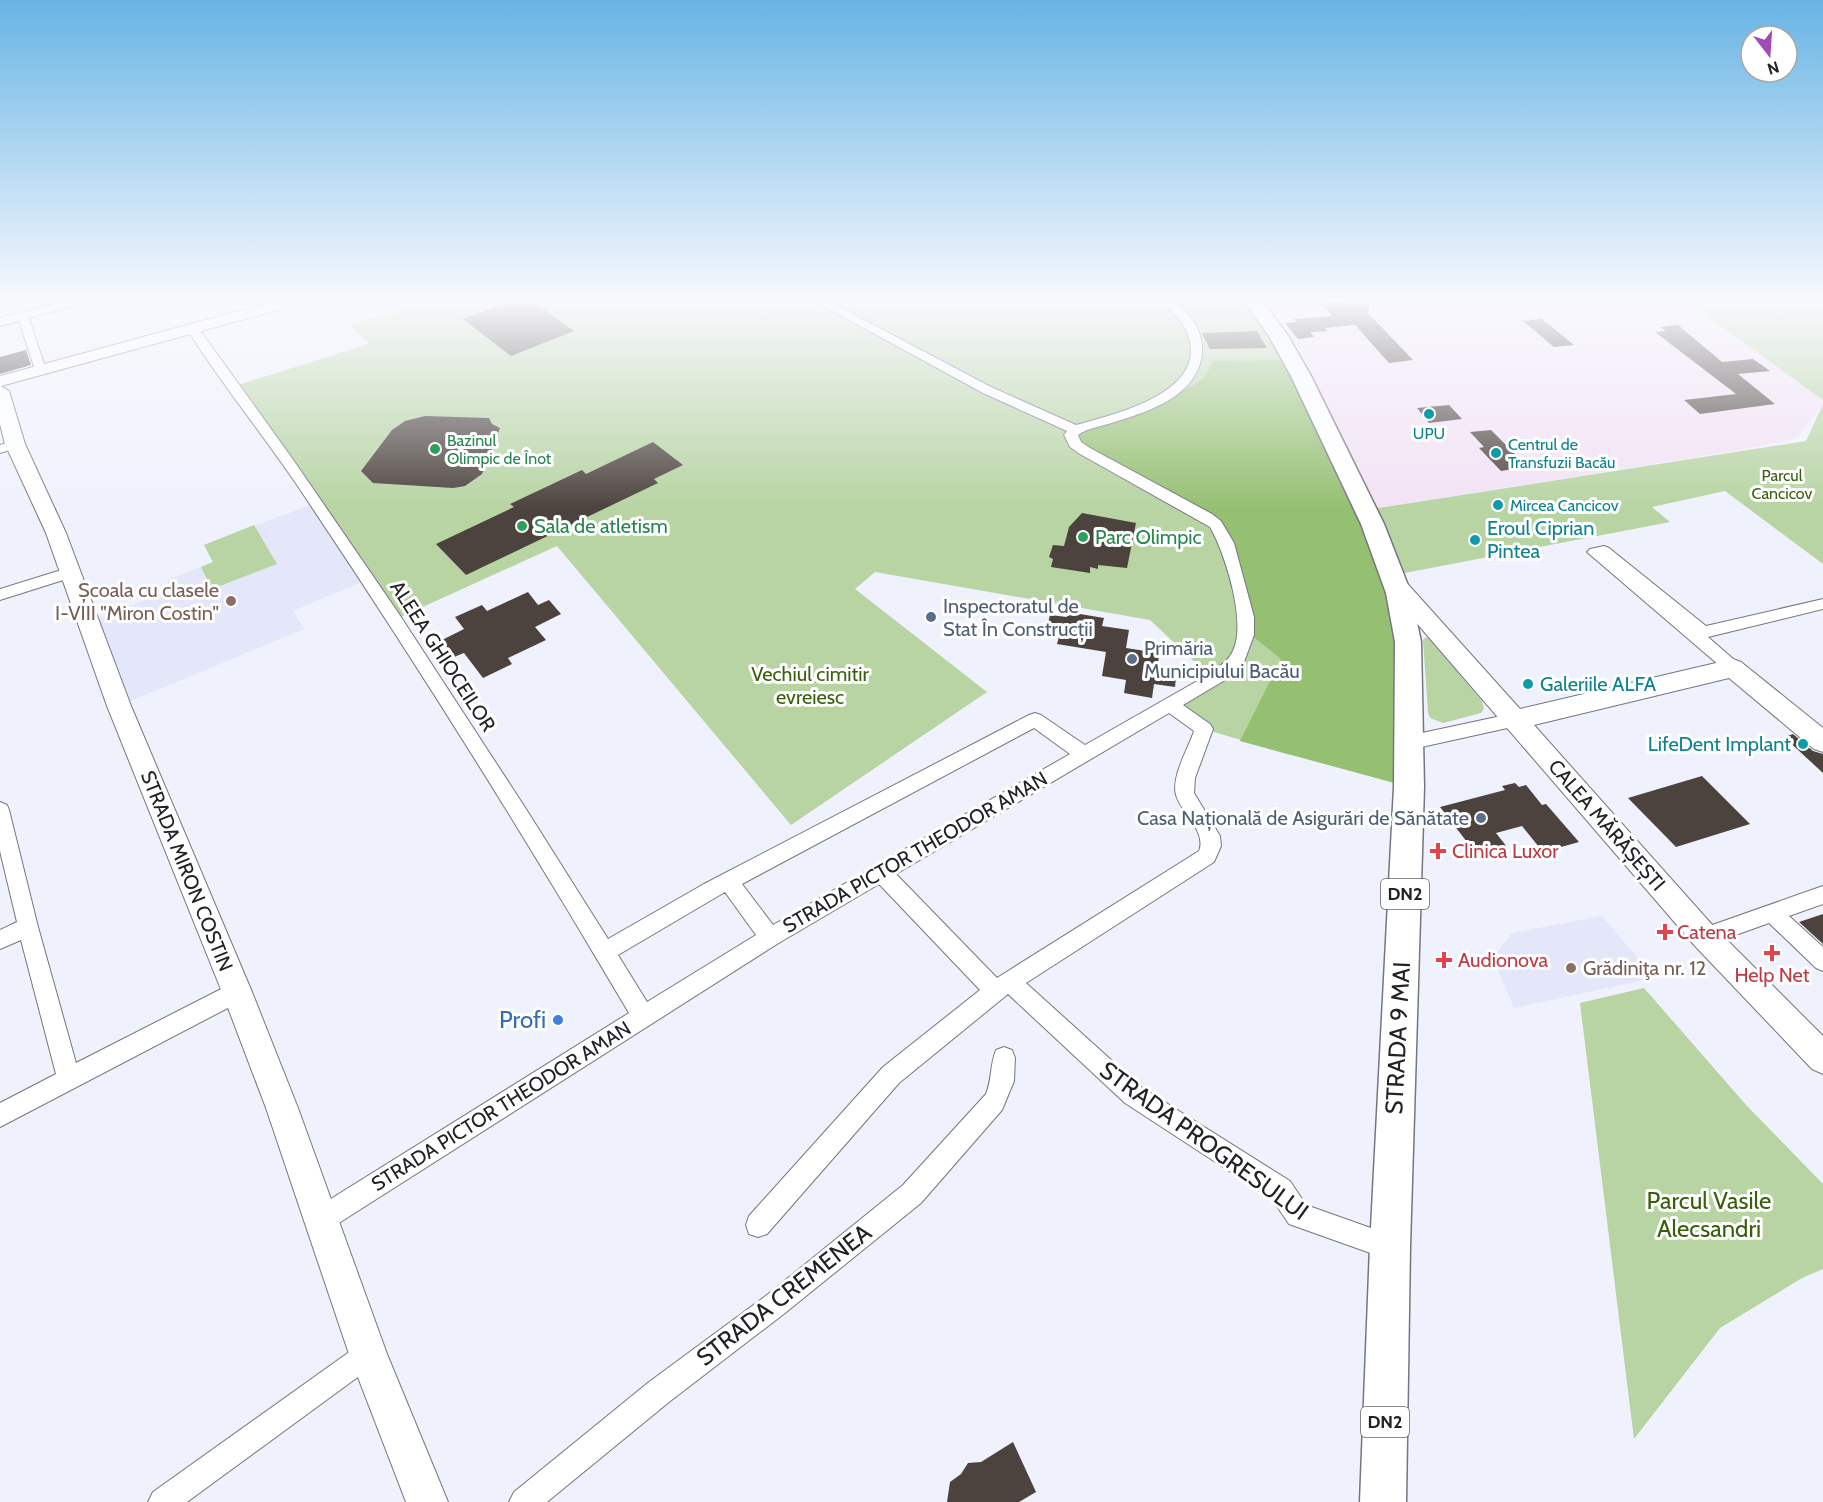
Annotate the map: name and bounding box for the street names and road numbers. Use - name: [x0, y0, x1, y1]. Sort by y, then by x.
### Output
- street label: ALEEA GHIOCEILOR: [385, 576, 501, 736]
- street label: CALEA MĂRĂȘEȘTI: [1543, 755, 1670, 896]
- street label: STRADA PICTOR THEODOR AMAN: [779, 766, 1051, 938]
- street label: STRADA MIRON COSTIN: [136, 767, 238, 975]
- road number: DN2: [1381, 879, 1429, 909]
- street label: STRADA 9 MAI: [1379, 961, 1416, 1115]
- street label: STRADA PICTOR THEODOR AMAN: [367, 1016, 635, 1196]
- street label: STRADA PROGRESULUI: [1094, 1055, 1314, 1226]
- street label: STRADA CREMENEA: [691, 1217, 877, 1372]
- road number: DN2: [1361, 1407, 1409, 1437]

